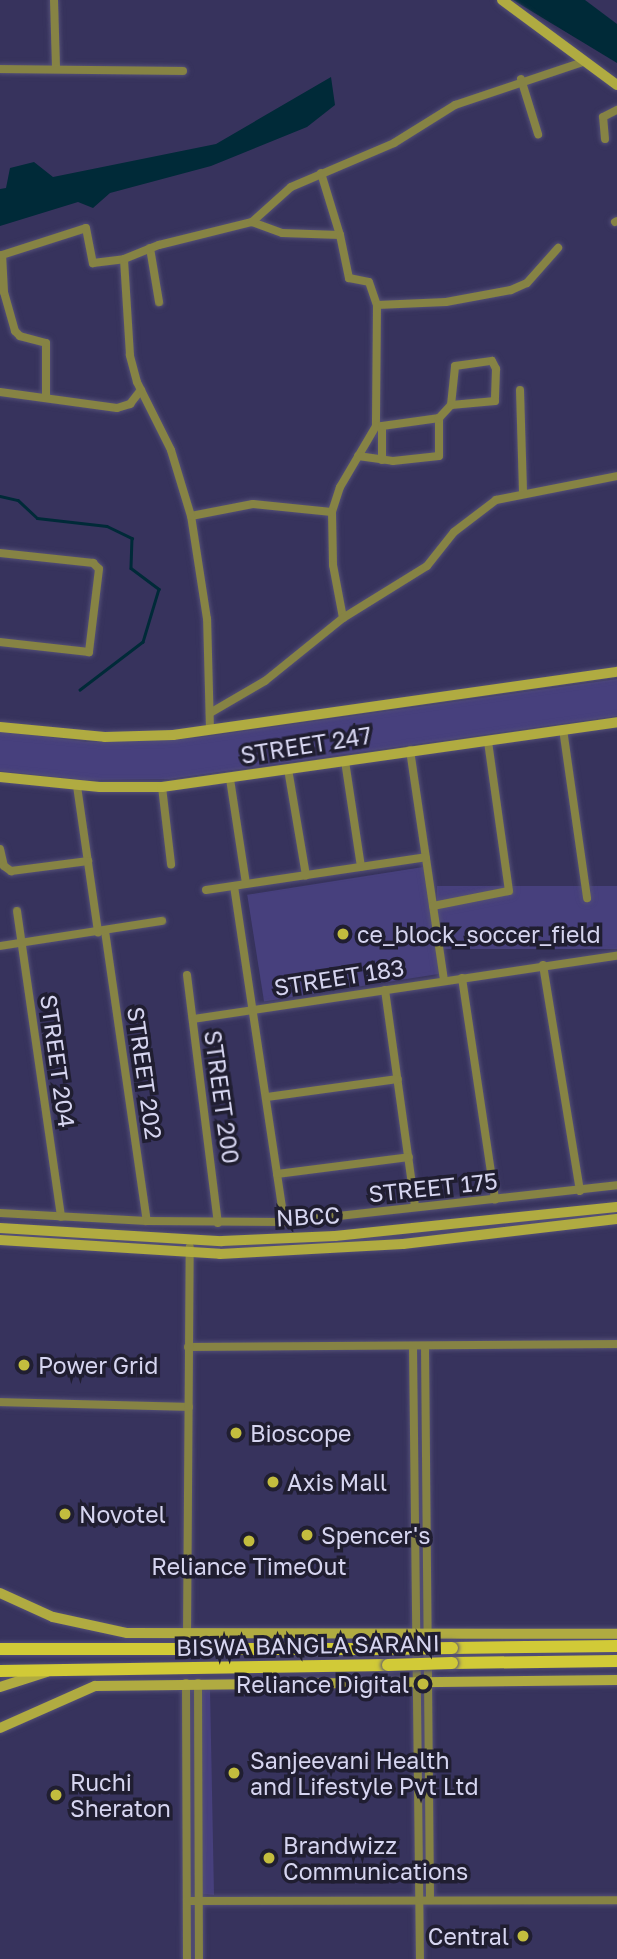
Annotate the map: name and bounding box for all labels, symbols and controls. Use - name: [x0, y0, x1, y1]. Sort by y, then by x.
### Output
- street label: STREET 247: [239, 721, 373, 769]
- place label: ce_block_soccer_field: [357, 920, 601, 948]
- marker: ce_block_soccer_field: [335, 926, 351, 942]
- street label: STREET 183: [272, 953, 406, 1001]
- street label: STREET 204: [35, 993, 81, 1129]
- street label: STREET 202: [122, 1005, 168, 1141]
- street label: STREET 200: [199, 1028, 245, 1166]
- street label: STREET 175: [367, 1167, 499, 1207]
- street label: NBCC: [275, 1201, 341, 1231]
- place label: Power Grid: [38, 1351, 158, 1379]
- marker: Power Grid: [16, 1357, 32, 1373]
- place label: Bioscope: [250, 1419, 351, 1447]
- marker: Bioscope: [228, 1425, 244, 1441]
- place label: Axis Mall: [287, 1468, 387, 1496]
- marker: Axis Mall: [265, 1474, 281, 1490]
- place label: Novotel: [79, 1500, 166, 1528]
- marker: Novotel: [57, 1506, 73, 1522]
- place label: Spencer's: [321, 1521, 430, 1549]
- marker: Spencer's: [299, 1527, 315, 1543]
- marker: Reliance TimeOut: [241, 1533, 257, 1549]
- place label: Reliance TimeOut: [151, 1552, 347, 1580]
- street label: BISWA BANGLA SARANI: [176, 1629, 440, 1661]
- place label: Reliance Digital: [236, 1670, 409, 1698]
- marker: Reliance Digital: [415, 1676, 431, 1692]
- place label: Sanjeevani Health and Lifestyle Pvt Ltd: [250, 1746, 479, 1800]
- marker: Sanjeevani Health and Lifestyle Pvt Ltd: [224, 1763, 244, 1783]
- place label: Ruchi Sheraton: [70, 1768, 171, 1822]
- marker: Ruchi Sheraton: [48, 1787, 64, 1803]
- place label: Brandwizz Communications: [283, 1831, 468, 1885]
- marker: Brandwizz Communications: [261, 1850, 277, 1866]
- place label: Central: [428, 1922, 509, 1950]
- marker: Central: [515, 1928, 531, 1944]

